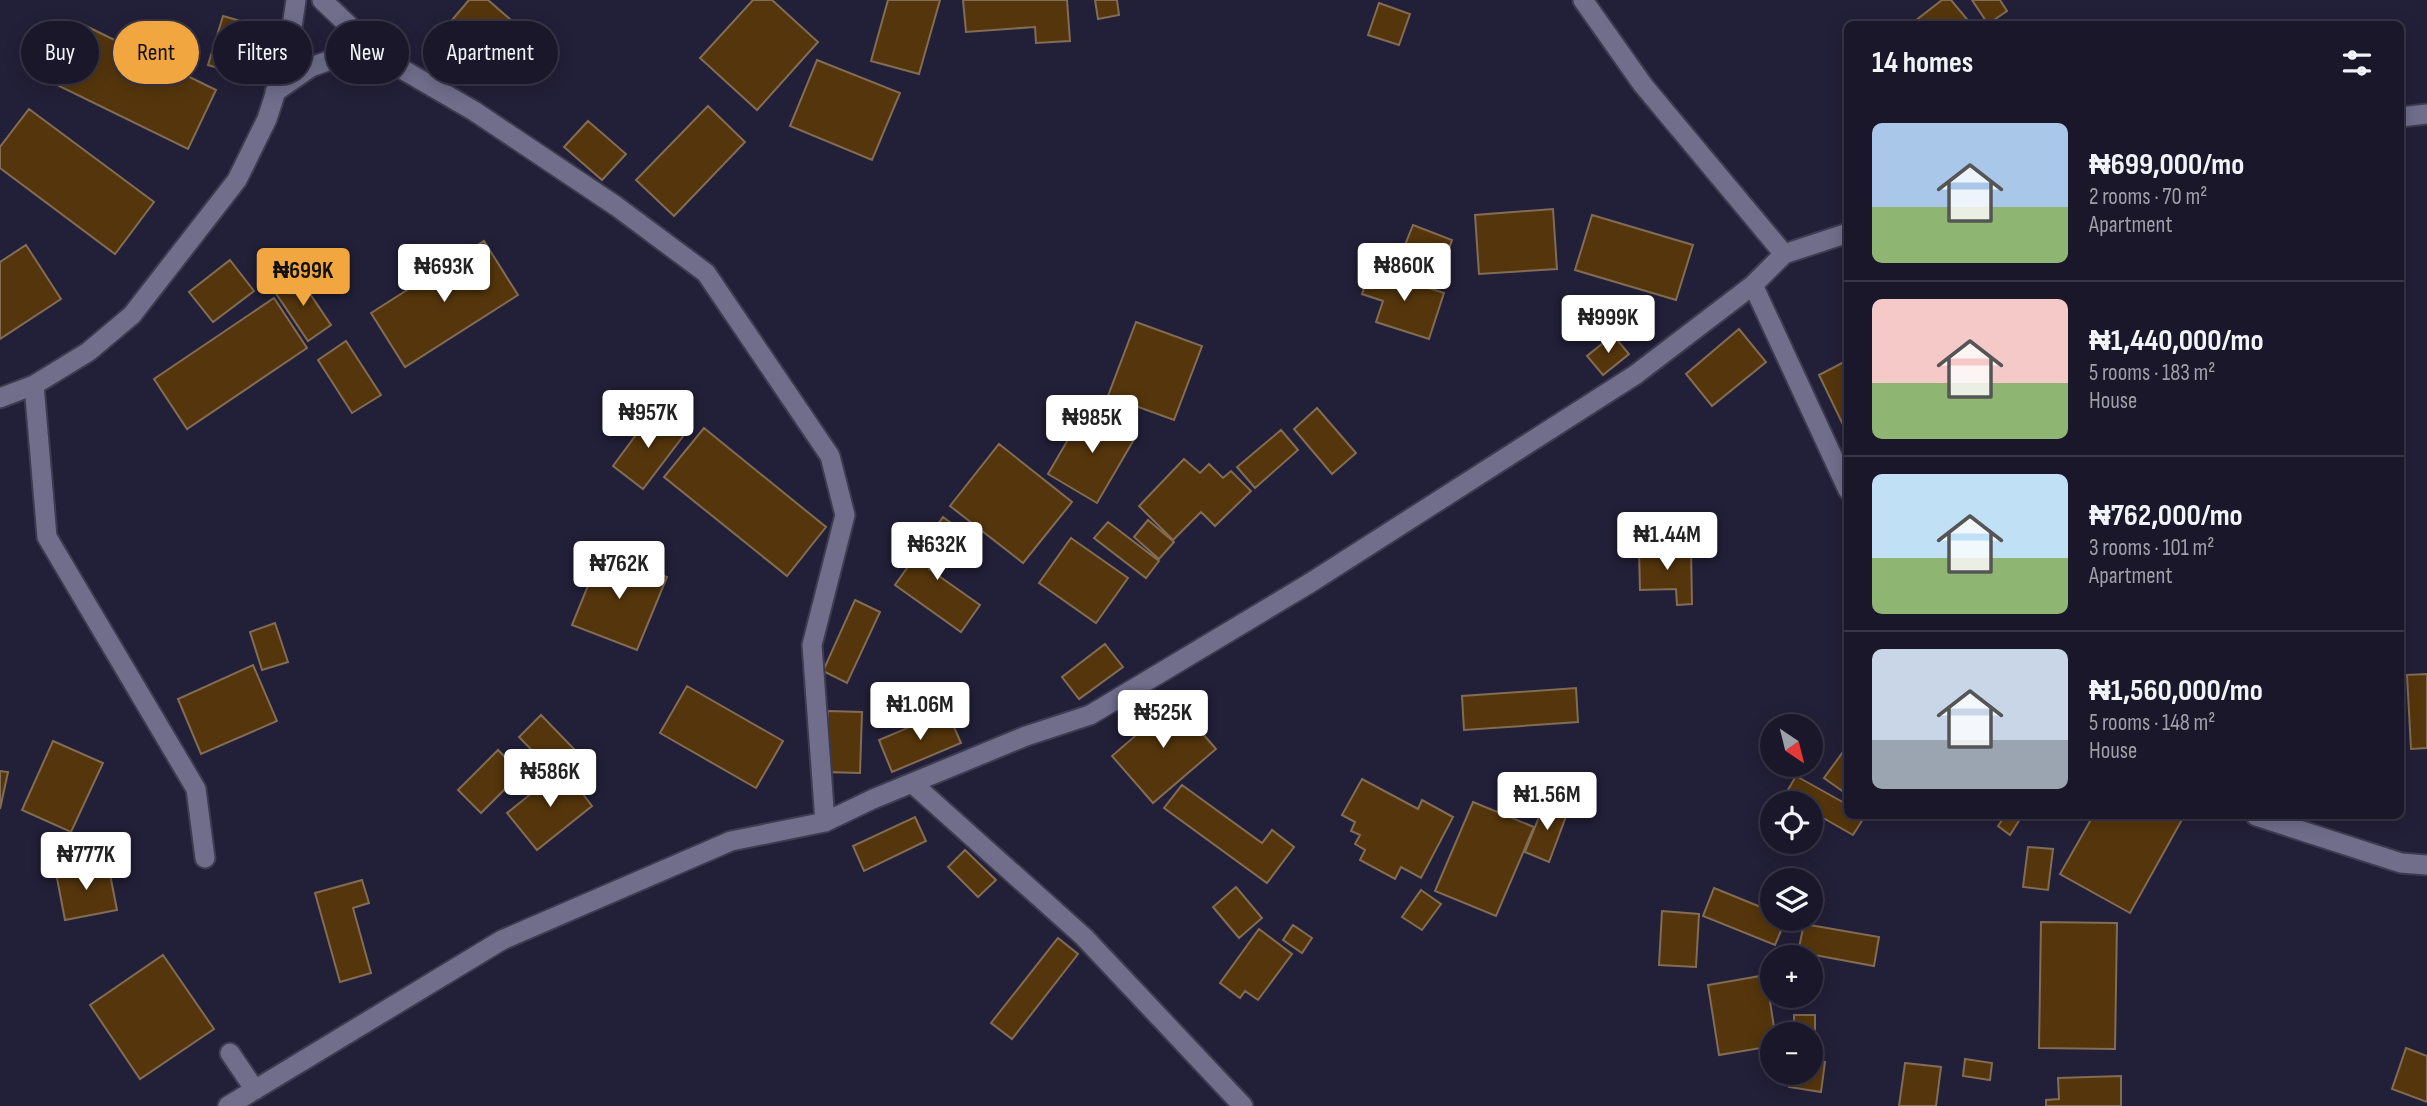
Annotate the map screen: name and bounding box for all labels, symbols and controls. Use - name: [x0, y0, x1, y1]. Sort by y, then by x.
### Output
- chip: Buy: [21, 21, 99, 84]
- chip: Rent: [113, 21, 199, 84]
- chip: Filters: [213, 21, 312, 84]
- chip: New: [326, 21, 409, 84]
- chip: Apartment: [423, 21, 558, 84]
- icon: filters: [2338, 44, 2376, 82]
- text: 14 homes: [1872, 45, 1973, 81]
- text: ₦699,000/mo: [2089, 147, 2244, 183]
- icon: home: [1928, 151, 2012, 235]
- text: 2 rooms · 70 m²: [2089, 183, 2207, 211]
- text: Apartment: [2089, 211, 2173, 239]
- pin: ₦693K: [395, 244, 493, 304]
- pin: ₦860K: [1355, 244, 1453, 303]
- pin: ₦699K: [254, 248, 352, 308]
- text: ₦860K: [1374, 252, 1434, 280]
- text: ₦693K: [414, 253, 474, 281]
- text: ₦699K: [273, 257, 333, 285]
- pin: ₦999K: [1559, 296, 1657, 355]
- text: ₦999K: [1578, 304, 1638, 332]
- text: ₦1,440,000/mo: [2089, 323, 2264, 359]
- icon: home: [1928, 327, 2012, 411]
- text: 5 rooms · 183 m²: [2089, 359, 2215, 387]
- text: House: [2089, 387, 2137, 415]
- pin: ₦957K: [599, 391, 697, 450]
- pin: ₦985K: [1043, 396, 1141, 455]
- text: ₦957K: [618, 399, 678, 427]
- text: ₦985K: [1062, 404, 1122, 432]
- text: ₦762,000/mo: [2089, 498, 2243, 534]
- icon: home: [1928, 502, 2012, 586]
- pin: ₦1.44M: [1610, 512, 1724, 572]
- text: ₦1.44M: [1633, 521, 1701, 549]
- pin: ₦632K: [888, 522, 986, 582]
- text: ₦632K: [907, 531, 967, 559]
- text: 3 rooms · 101 m²: [2089, 534, 2214, 562]
- pin: ₦762K: [570, 542, 668, 601]
- text: ₦762K: [590, 550, 649, 578]
- text: Apartment: [2089, 562, 2173, 590]
- text: ₦1,560,000/mo: [2089, 673, 2263, 709]
- icon: home: [1928, 677, 2012, 761]
- pin: ₦1.06M: [863, 682, 977, 742]
- pin: ₦525K: [1114, 690, 1212, 750]
- text: ₦1.06M: [886, 691, 954, 719]
- text: ₦525K: [1134, 699, 1192, 727]
- text: 5 rooms · 148 m²: [2089, 709, 2216, 737]
- north arrow: [1760, 714, 1824, 777]
- map controls: [1760, 714, 1823, 1085]
- text: House: [2089, 737, 2137, 765]
- pin: ₦586K: [501, 750, 599, 809]
- text: ₦586K: [520, 758, 580, 786]
- pin: ₦1.56M: [1490, 772, 1604, 832]
- text: ₦1.56M: [1514, 781, 1580, 809]
- button: locate: [1760, 791, 1823, 854]
- pin: ₦777K: [37, 832, 135, 892]
- text: ₦777K: [57, 841, 115, 869]
- button: layers: [1760, 868, 1823, 931]
- button: +: [1760, 945, 1823, 1008]
- button: −: [1760, 1022, 1823, 1085]

